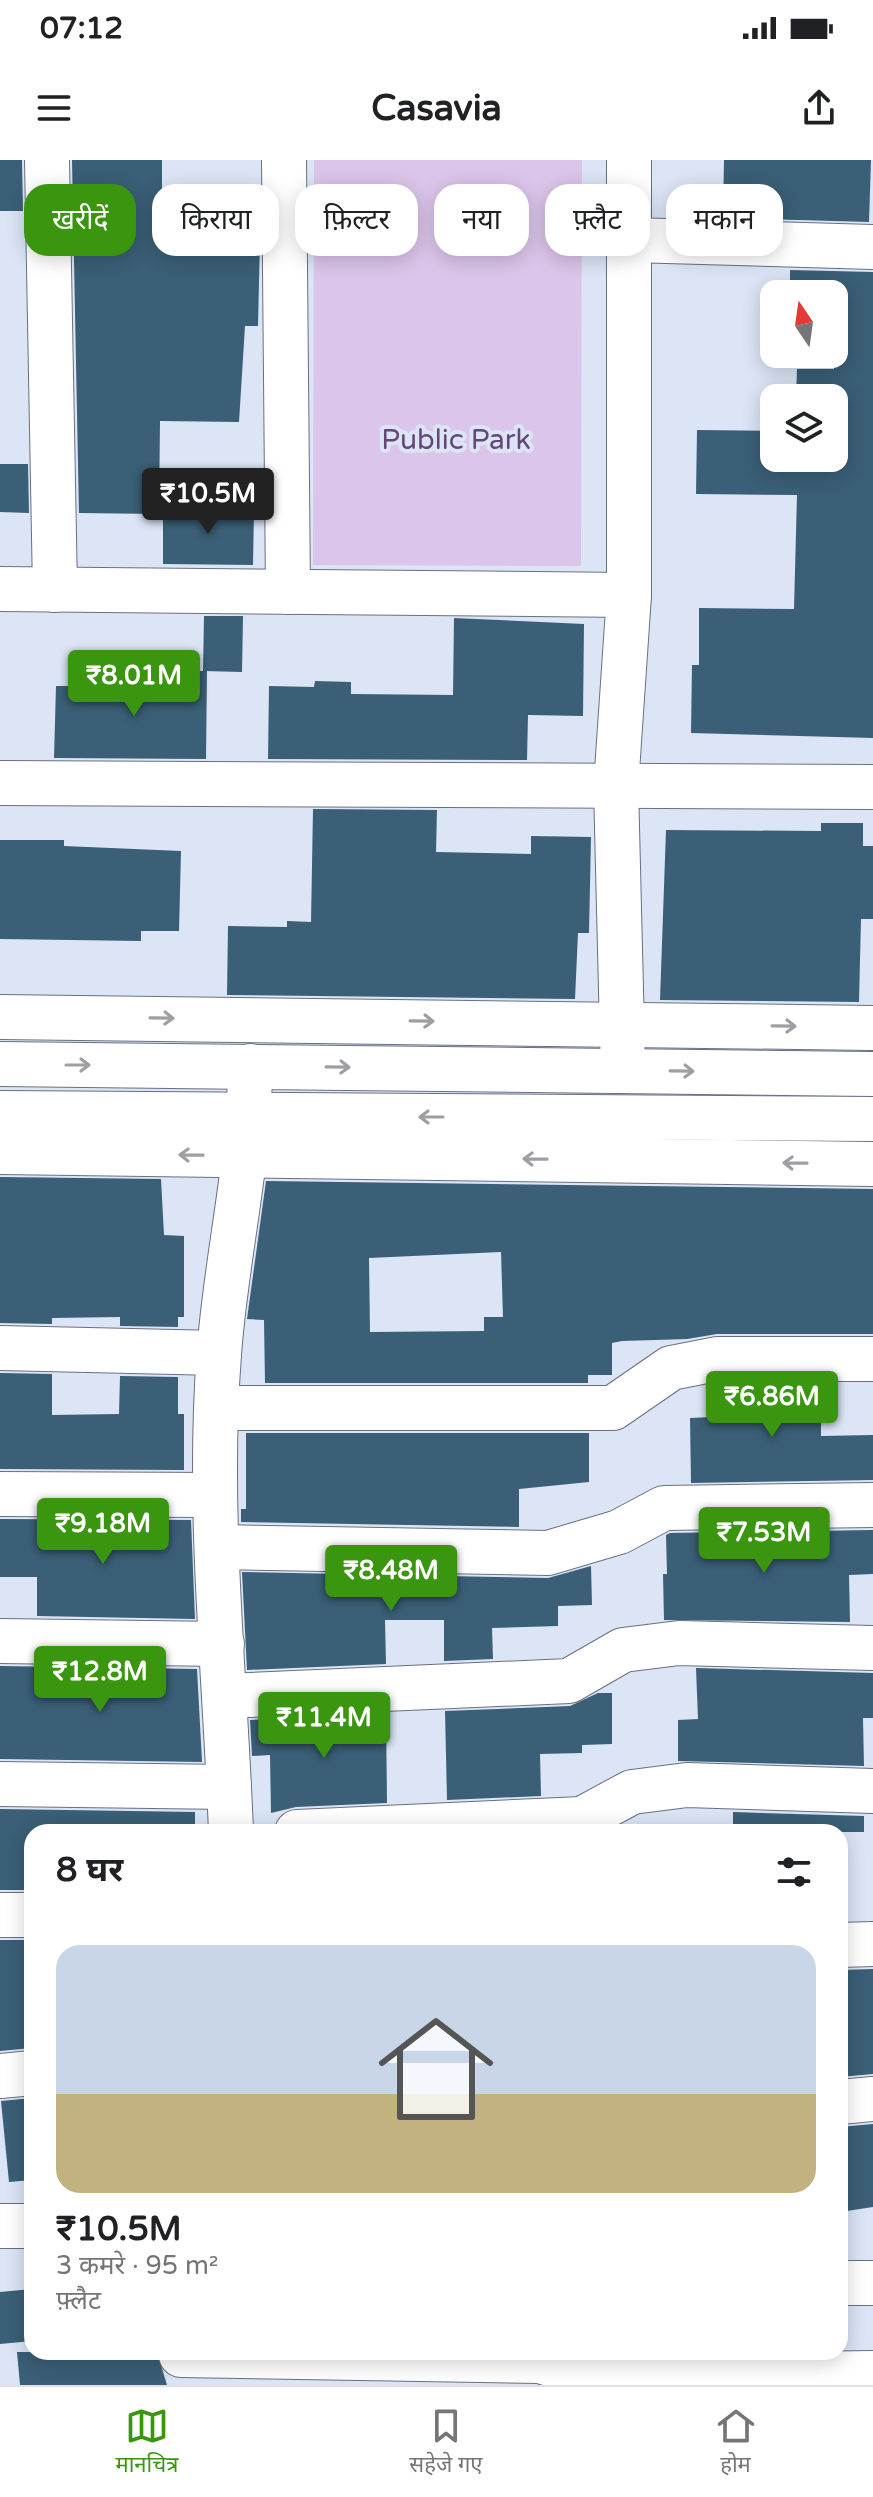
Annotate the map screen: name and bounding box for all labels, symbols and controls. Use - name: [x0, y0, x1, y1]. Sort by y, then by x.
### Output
- text: 07:12: [40, 10, 123, 47]
- icon: menu: [32, 86, 76, 130]
- icon: share: [797, 86, 841, 130]
- text: Casavia: [371, 87, 502, 130]
- chip: खरीदें: [24, 184, 136, 256]
- chip: किराया: [152, 184, 279, 256]
- chip: फ़िल्टर: [295, 184, 418, 256]
- chip: नया: [434, 184, 529, 256]
- chip: फ़्लैट: [545, 184, 650, 256]
- chip: मकान: [666, 184, 783, 256]
- north arrow: [760, 280, 848, 368]
- map controls: [760, 280, 848, 472]
- button: layers: [760, 384, 848, 472]
- park label: Public Park: [381, 423, 531, 457]
- pin: ₹10.5M: [143, 468, 273, 536]
- text: ₹10.5M: [160, 478, 256, 509]
- pin: ₹8.01M: [69, 650, 199, 718]
- text: ₹8.01M: [86, 660, 182, 691]
- one-way arrow: [148, 1011, 175, 1026]
- one-way arrow: [408, 1014, 435, 1029]
- one-way arrow: [770, 1018, 797, 1034]
- one-way arrow: [64, 1057, 91, 1072]
- one-way arrow: [324, 1059, 351, 1075]
- one-way arrow: [668, 1063, 695, 1079]
- one-way arrow: [418, 1109, 445, 1125]
- one-way arrow: [178, 1147, 205, 1162]
- one-way arrow: [522, 1151, 549, 1167]
- one-way arrow: [782, 1155, 809, 1170]
- pin: ₹6.86M: [707, 1371, 837, 1439]
- text: ₹6.86M: [724, 1381, 820, 1412]
- pin: ₹9.18M: [38, 1498, 168, 1566]
- pin: ₹7.53M: [699, 1507, 829, 1575]
- text: ₹9.18M: [55, 1508, 151, 1539]
- text: ₹7.53M: [717, 1517, 811, 1548]
- pin: ₹8.48M: [326, 1545, 456, 1613]
- text: ₹8.48M: [343, 1555, 439, 1586]
- pin: ₹12.8M: [35, 1646, 165, 1714]
- text: ₹12.8M: [52, 1656, 148, 1687]
- pin: ₹11.4M: [259, 1692, 389, 1760]
- text: ₹11.4M: [276, 1702, 372, 1733]
- text: 8 घर: [56, 1850, 123, 1891]
- icon: filters: [772, 1850, 816, 1894]
- icon: home: [364, 1997, 508, 2141]
- text: ₹10.5M: [56, 2209, 182, 2250]
- text: 3 कमरे · 95 m²: [56, 2250, 218, 2281]
- text: फ़्लैट: [56, 2285, 101, 2316]
- tab: मानचित्र: [115, 2404, 178, 2481]
- tab: सहेजे गए: [409, 2404, 483, 2481]
- tab: होम: [714, 2404, 758, 2481]

